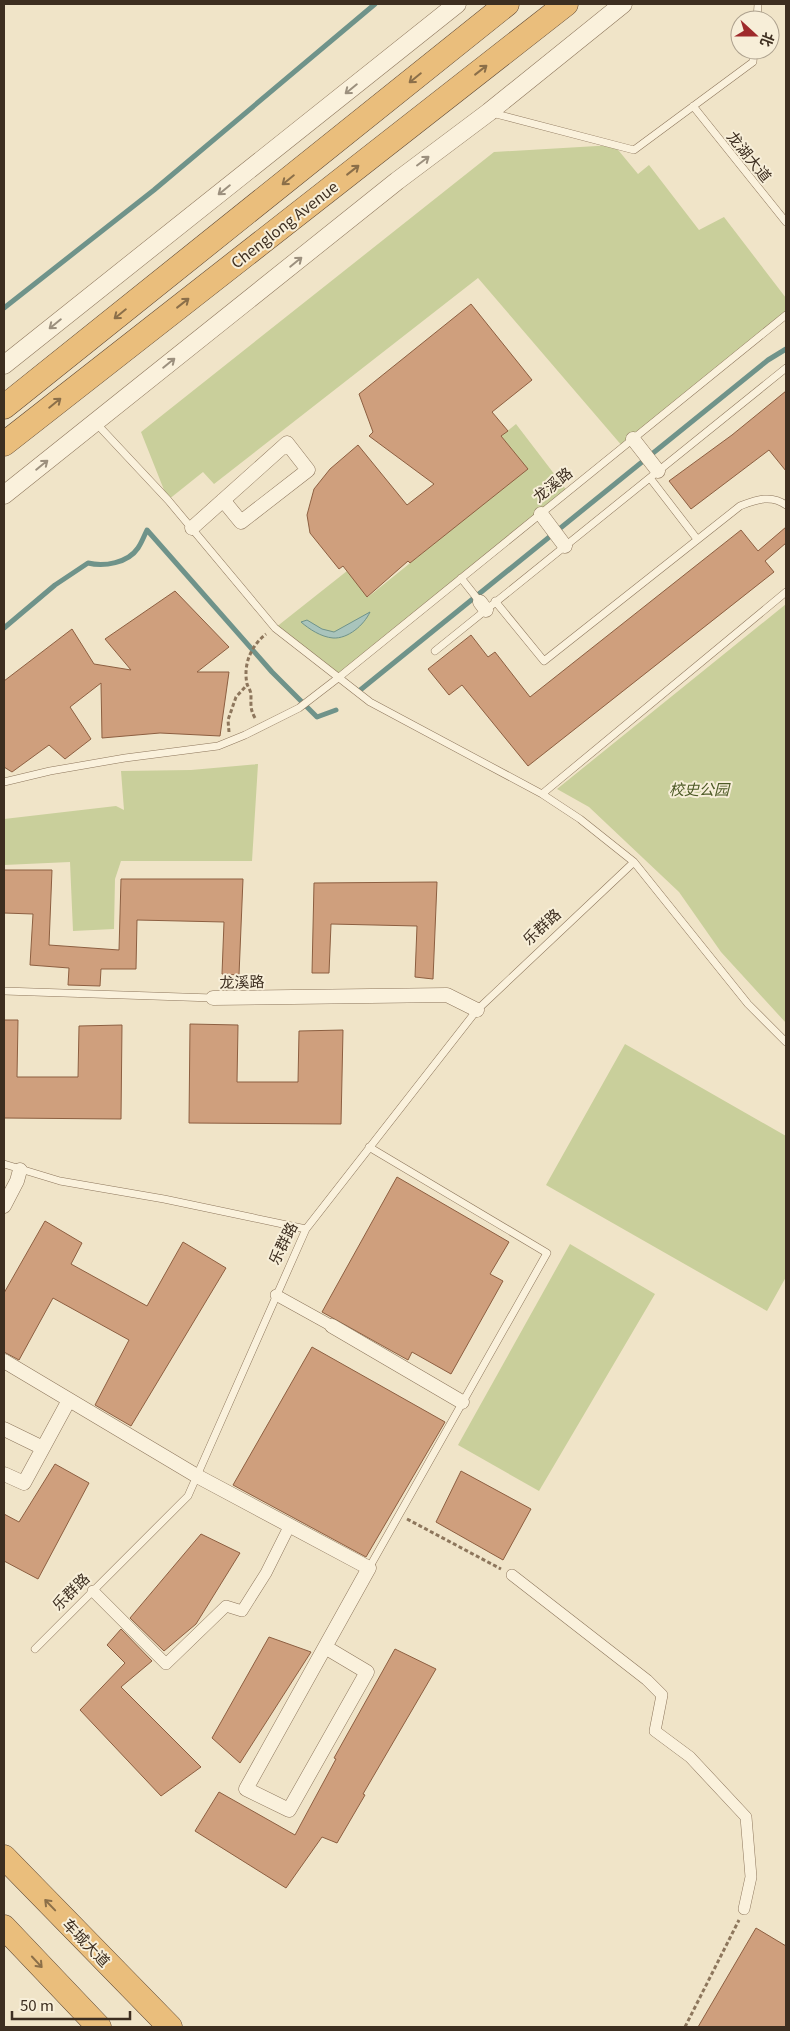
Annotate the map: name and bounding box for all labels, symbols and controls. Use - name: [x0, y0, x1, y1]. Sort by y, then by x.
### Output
- north arrow: [730, 10, 780, 60]
- text: 北: [756, 30, 780, 50]
- one-way arrow: [474, 65, 487, 76]
- one-way arrow: [409, 73, 422, 84]
- one-way arrow: [345, 83, 358, 94]
- street label: 龙湖大道: [723, 126, 777, 186]
- one-way arrow: [416, 156, 430, 166]
- one-way arrow: [346, 165, 359, 176]
- one-way arrow: [282, 174, 295, 185]
- street label: Chenglong Avenue: [226, 176, 342, 272]
- one-way arrow: [217, 184, 230, 195]
- one-way arrow: [289, 256, 302, 267]
- one-way arrow: [176, 297, 189, 308]
- one-way arrow: [114, 309, 127, 320]
- one-way arrow: [49, 318, 62, 329]
- one-way arrow: [162, 358, 175, 369]
- one-way arrow: [48, 397, 61, 408]
- one-way arrow: [35, 459, 48, 470]
- street label: 龙溪路: [528, 462, 576, 506]
- park label: 校史公园: [669, 778, 731, 799]
- street label: 乐群路: [517, 903, 565, 949]
- street label: 龙溪路: [219, 970, 265, 992]
- street label: 乐群路: [263, 1218, 301, 1268]
- street label: 乐群路: [47, 1568, 93, 1614]
- one-way arrow: [44, 1898, 56, 1911]
- street label: 车城大道: [59, 1913, 115, 1971]
- one-way arrow: [31, 1956, 43, 1968]
- scale bar: [12, 1988, 130, 2020]
- text: 50 m: [20, 1994, 54, 2015]

